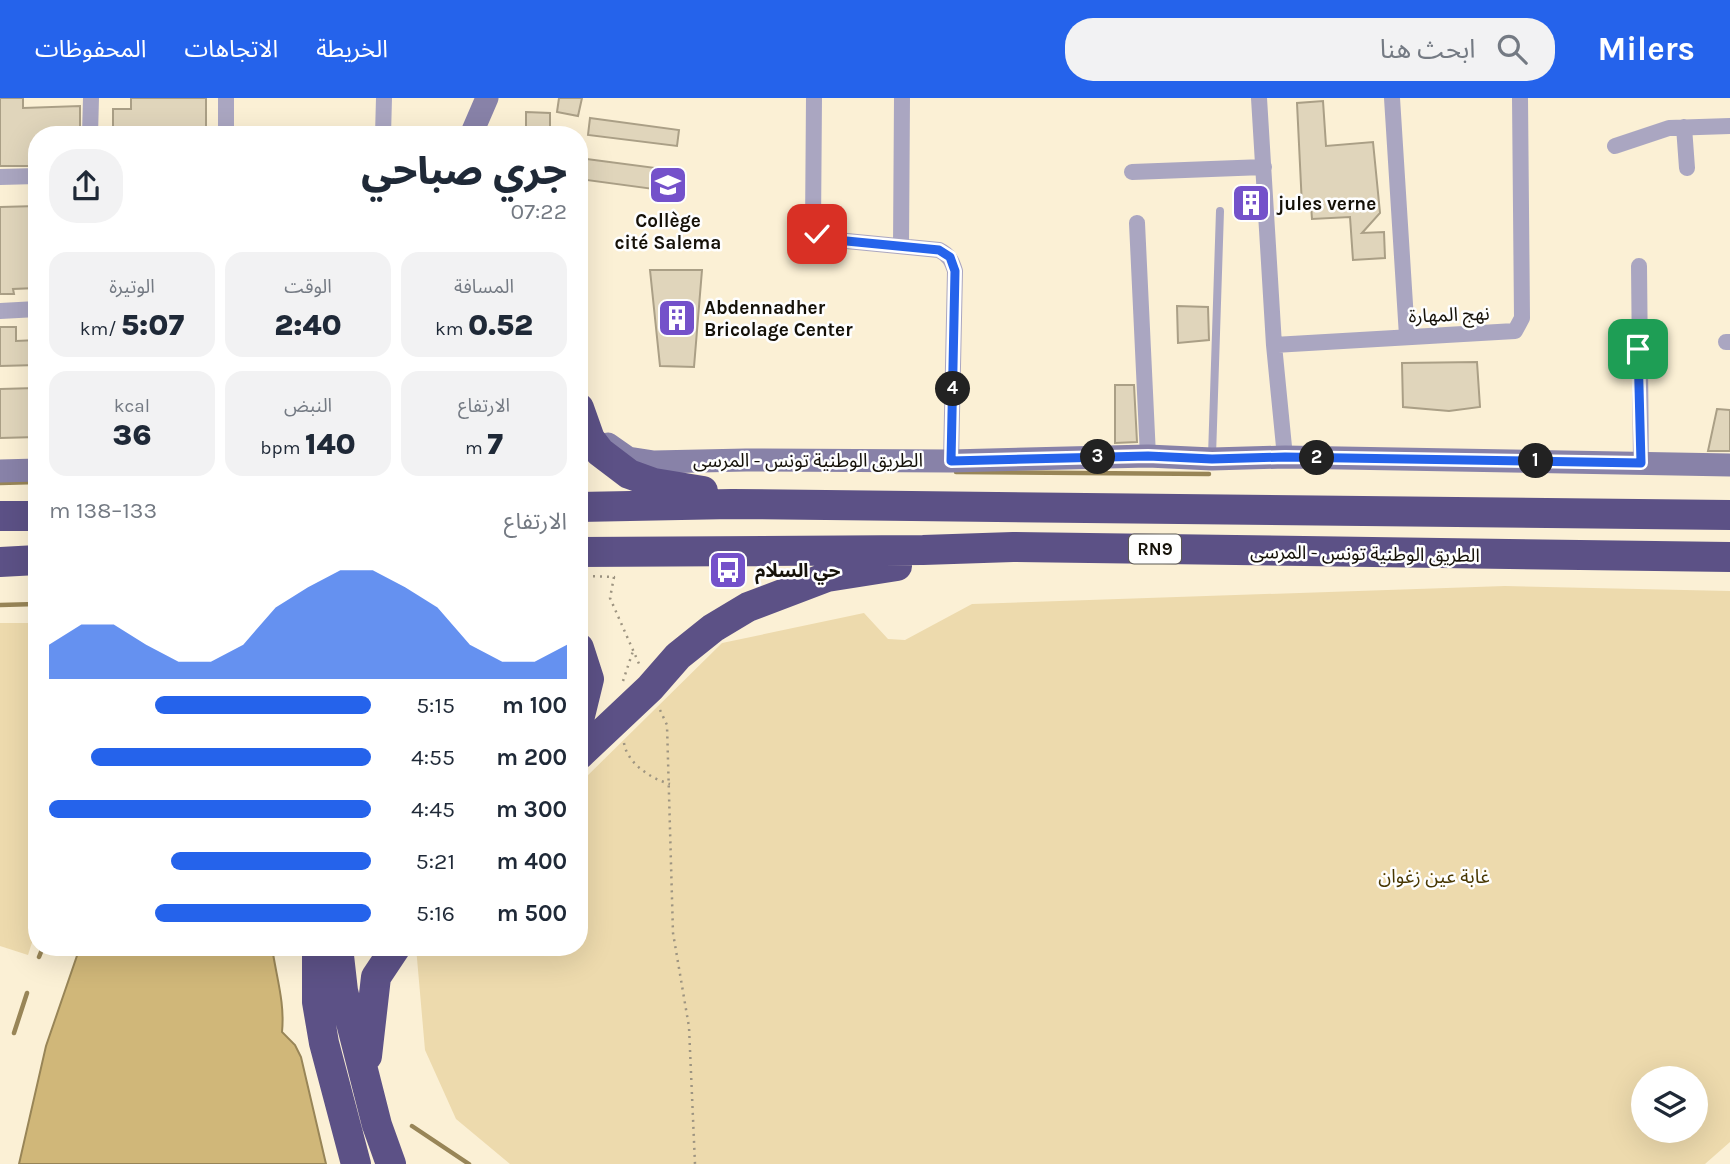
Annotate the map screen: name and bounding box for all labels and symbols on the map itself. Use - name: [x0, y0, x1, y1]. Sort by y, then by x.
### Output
- school or university icon: Collège cité Salema: [647, 164, 689, 206]
- building icon: jules verne: [1230, 182, 1272, 224]
- place label: jules verne: [1276, 193, 1376, 215]
- pin: [787, 204, 847, 264]
- place label: Collège cité Salema: [615, 210, 721, 254]
- building icon: Abdennadher Bricolage Center: [656, 297, 698, 339]
- place label: Abdennadher Bricolage Center: [704, 297, 853, 341]
- street label: نهج المهارة: [1408, 303, 1490, 330]
- pin: [1608, 319, 1668, 379]
- pin: 4: [936, 372, 970, 406]
- pin: 3: [1080, 440, 1116, 474]
- pin: 2: [1300, 440, 1334, 476]
- pin: 1: [1518, 444, 1554, 478]
- street label: الطريق الوطنية تونس - المرسى: [693, 450, 923, 472]
- road number: RN9: [1129, 534, 1181, 564]
- street label: الطريق الوطنية تونس - المرسى: [1250, 541, 1480, 567]
- bus stop icon: حي السلام: [707, 549, 749, 591]
- place label: حي السلام: [755, 560, 841, 585]
- park label: غابة عين زغوان: [1378, 866, 1490, 888]

